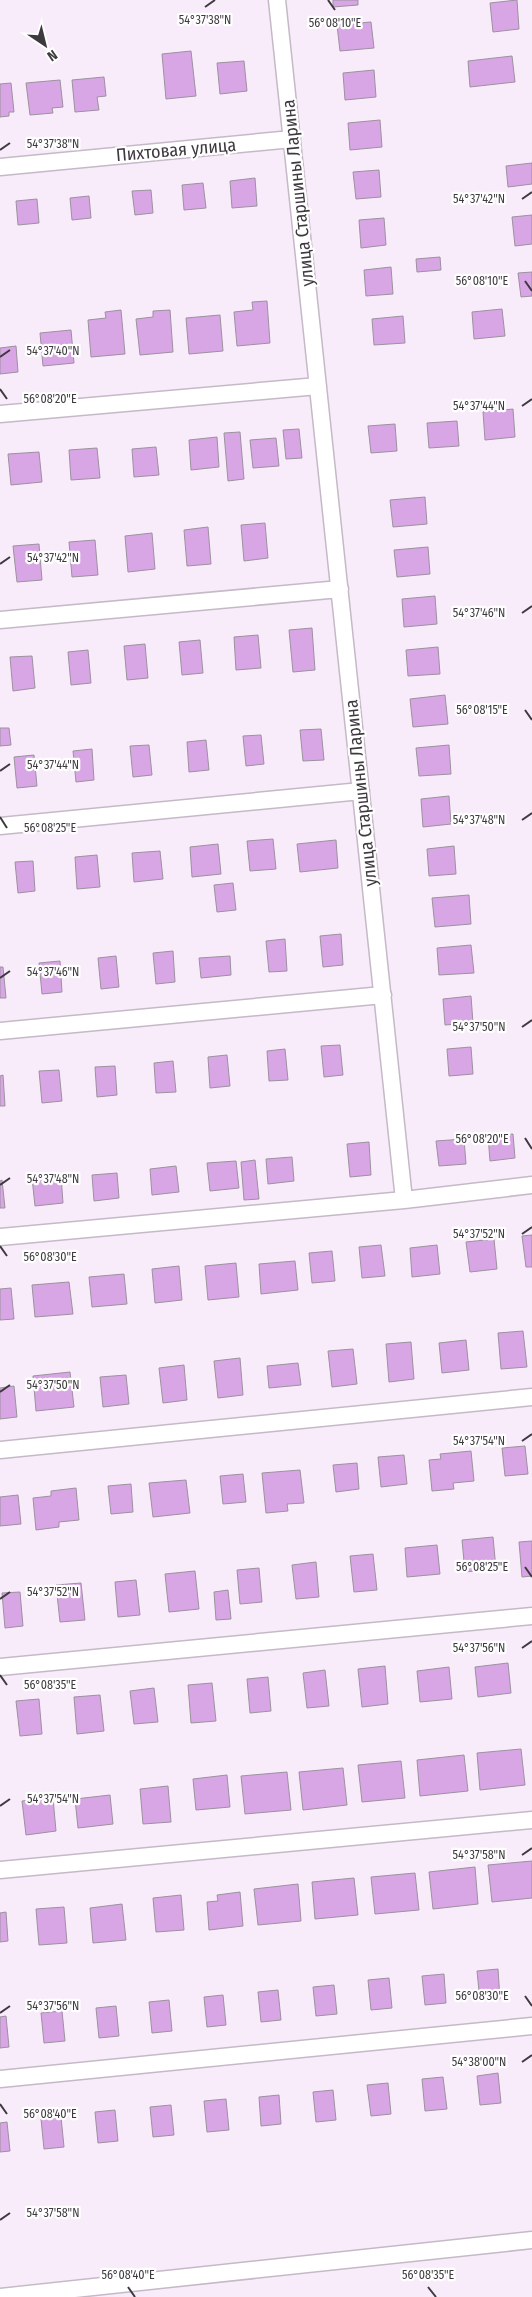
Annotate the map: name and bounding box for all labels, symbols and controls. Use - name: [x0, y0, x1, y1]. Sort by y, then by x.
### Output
- text: 54°37'38"N: [179, 13, 231, 27]
- text: 56°08'10"E: [309, 16, 362, 30]
- north arrow: [20, 20, 70, 70]
- text: N: [44, 46, 60, 65]
- street label: улица Старшины Ларина: [277, 98, 319, 288]
- street label: Пихтовая улица: [115, 134, 237, 166]
- text: 54°37'38"N: [27, 137, 79, 151]
- text: 54°37'42"N: [453, 192, 505, 206]
- text: 56°08'10"E: [456, 274, 509, 288]
- text: 54°37'40"N: [27, 344, 79, 358]
- text: 56°08'20"E: [23, 392, 77, 406]
- text: 54°37'44"N: [453, 399, 505, 413]
- text: 54°37'42"N: [27, 551, 79, 565]
- text: 54°37'46"N: [453, 606, 505, 620]
- street label: улица Старшины Ларина: [340, 698, 382, 888]
- text: 56°08'15"E: [456, 703, 508, 717]
- text: 54°37'44"N: [27, 758, 79, 772]
- text: 54°37'48"N: [453, 813, 505, 827]
- text: 56°08'25"E: [24, 821, 76, 835]
- text: 54°37'46"N: [27, 965, 79, 979]
- text: 54°37'50"N: [452, 1020, 506, 1034]
- text: 56°08'20"E: [455, 1132, 509, 1146]
- text: 54°37'48"N: [27, 1172, 79, 1186]
- text: 54°37'52"N: [453, 1227, 505, 1241]
- text: 56°08'30"E: [23, 1250, 77, 1264]
- text: 54°37'50"N: [26, 1378, 80, 1392]
- text: 54°37'54"N: [453, 1434, 505, 1448]
- text: 56°08'25"E: [456, 1560, 508, 1574]
- text: 54°37'52"N: [27, 1585, 79, 1599]
- text: 54°37'56"N: [453, 1641, 505, 1655]
- text: 56°08'35"E: [24, 1678, 76, 1692]
- text: 54°37'54"N: [27, 1792, 79, 1806]
- text: 54°37'58"N: [453, 1848, 505, 1862]
- text: 56°08'30"E: [455, 1989, 509, 2003]
- text: 54°37'56"N: [27, 1999, 79, 2013]
- text: 54°38'00"N: [452, 2055, 506, 2069]
- text: 56°08'40"E: [23, 2107, 77, 2121]
- text: 54°37'58"N: [27, 2206, 79, 2220]
- text: 56°08'40"E: [101, 2268, 155, 2282]
- text: 56°08'35"E: [402, 2268, 454, 2282]

